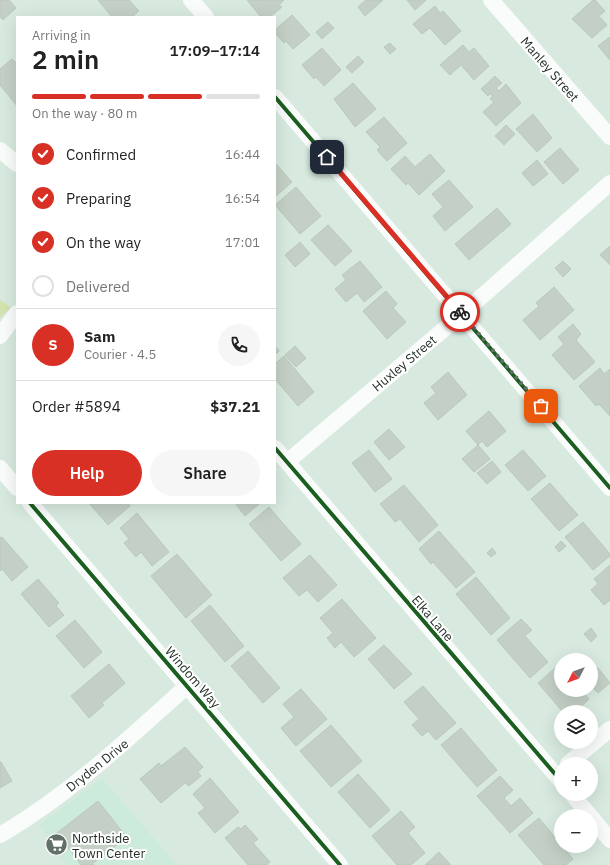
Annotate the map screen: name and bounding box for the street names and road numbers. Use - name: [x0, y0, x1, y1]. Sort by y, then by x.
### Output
- street label: Manley Street: [517, 33, 583, 105]
- street label: Huxley Street: [369, 331, 440, 395]
- street label: Elka Lane: [408, 592, 457, 645]
- street label: Windom Way: [161, 643, 224, 712]
- street label: Dryden Drive: [63, 735, 132, 796]

